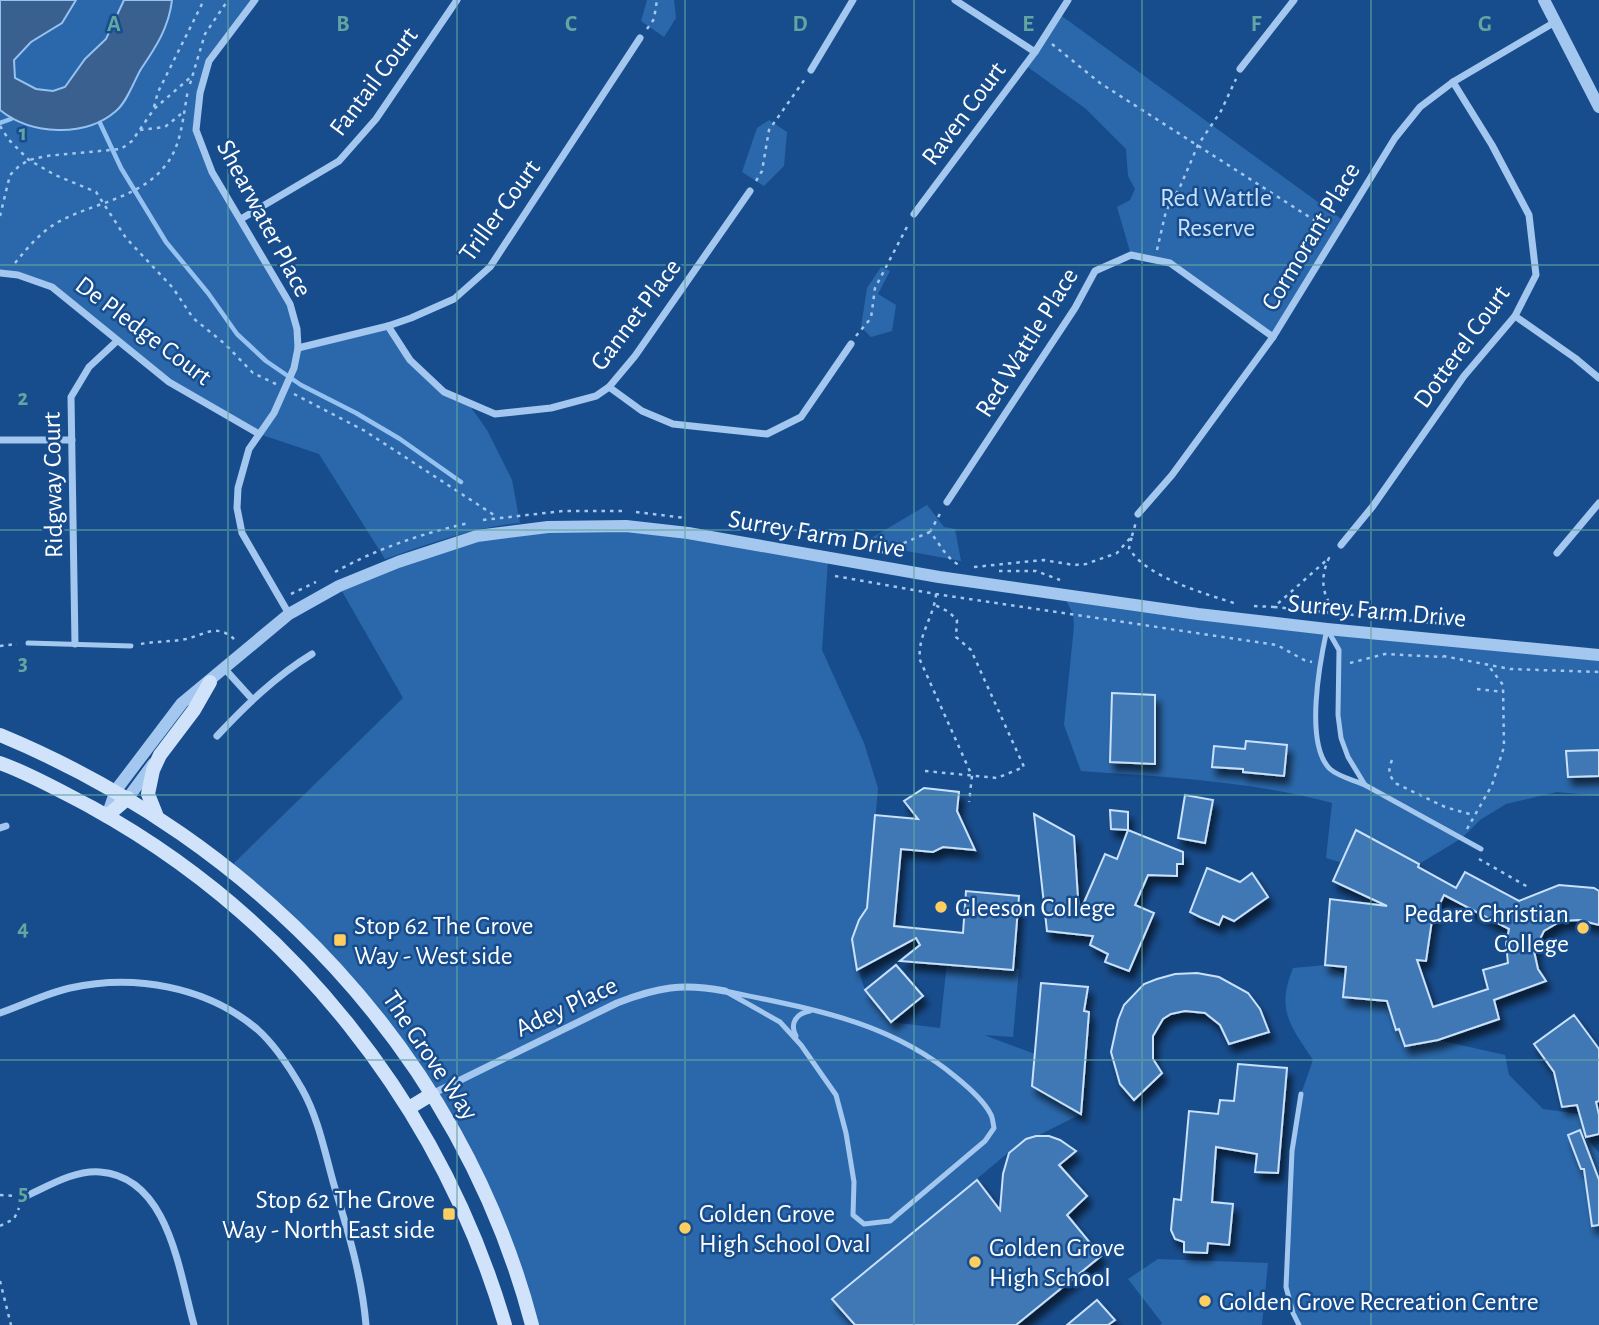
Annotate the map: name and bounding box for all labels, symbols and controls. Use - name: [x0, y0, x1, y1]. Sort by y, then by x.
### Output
- text: A: [107, 13, 121, 36]
- text: B: [336, 13, 350, 36]
- text: C: [565, 13, 577, 36]
- text: D: [792, 13, 808, 36]
- text: E: [1022, 13, 1034, 36]
- text: F: [1251, 13, 1262, 36]
- text: G: [1478, 13, 1492, 36]
- street label: Fantail Court: [325, 22, 423, 141]
- street label: Raven Court: [917, 57, 1011, 170]
- text: 1: [19, 122, 27, 145]
- street label: Shearwater Place: [212, 136, 316, 301]
- street label: Triller Court: [454, 155, 545, 266]
- street label: Cormorant Place: [1257, 158, 1365, 315]
- park label: Red Wattle Reserve: [1160, 185, 1272, 241]
- street label: Gannet Place: [586, 254, 686, 375]
- street label: Red Wattle Place: [971, 263, 1083, 422]
- street label: De Pledge Court: [71, 271, 216, 390]
- street label: Dotterel Court: [1409, 281, 1515, 413]
- text: 2: [18, 387, 29, 410]
- street label: Ridgway Court: [39, 412, 67, 558]
- street label: Surrey Farm Drive: [726, 506, 907, 562]
- street label: Surrey Farm Drive: [1286, 590, 1467, 632]
- text: 3: [18, 652, 28, 675]
- place label: Gleeson College: [955, 895, 1116, 921]
- marker: Gleeson College: [933, 899, 949, 915]
- place label: Pedare Christian College: [1404, 901, 1569, 957]
- place label: Stop 62 The Grove Way - West side: [354, 913, 534, 969]
- text: 4: [17, 917, 29, 940]
- marker: Pedare Christian College: [1575, 920, 1591, 936]
- marker: Stop 62 The Grove Way - West side: [332, 932, 348, 948]
- street label: Adey Place: [511, 972, 621, 1042]
- street label: The Grove Way: [378, 986, 483, 1125]
- text: 5: [18, 1182, 28, 1205]
- place label: Stop 62 The Grove Way - North East side: [222, 1187, 435, 1243]
- place label: Golden Grove High School Oval: [699, 1201, 871, 1257]
- marker: Stop 62 The Grove Way - North East side: [441, 1206, 457, 1222]
- marker: Golden Grove High School Oval: [677, 1220, 693, 1236]
- place label: Golden Grove High School: [989, 1235, 1125, 1291]
- marker: Golden Grove High School: [967, 1254, 983, 1270]
- place label: Golden Grove Recreation Centre: [1219, 1289, 1539, 1315]
- marker: Golden Grove Recreation Centre: [1197, 1293, 1213, 1309]

